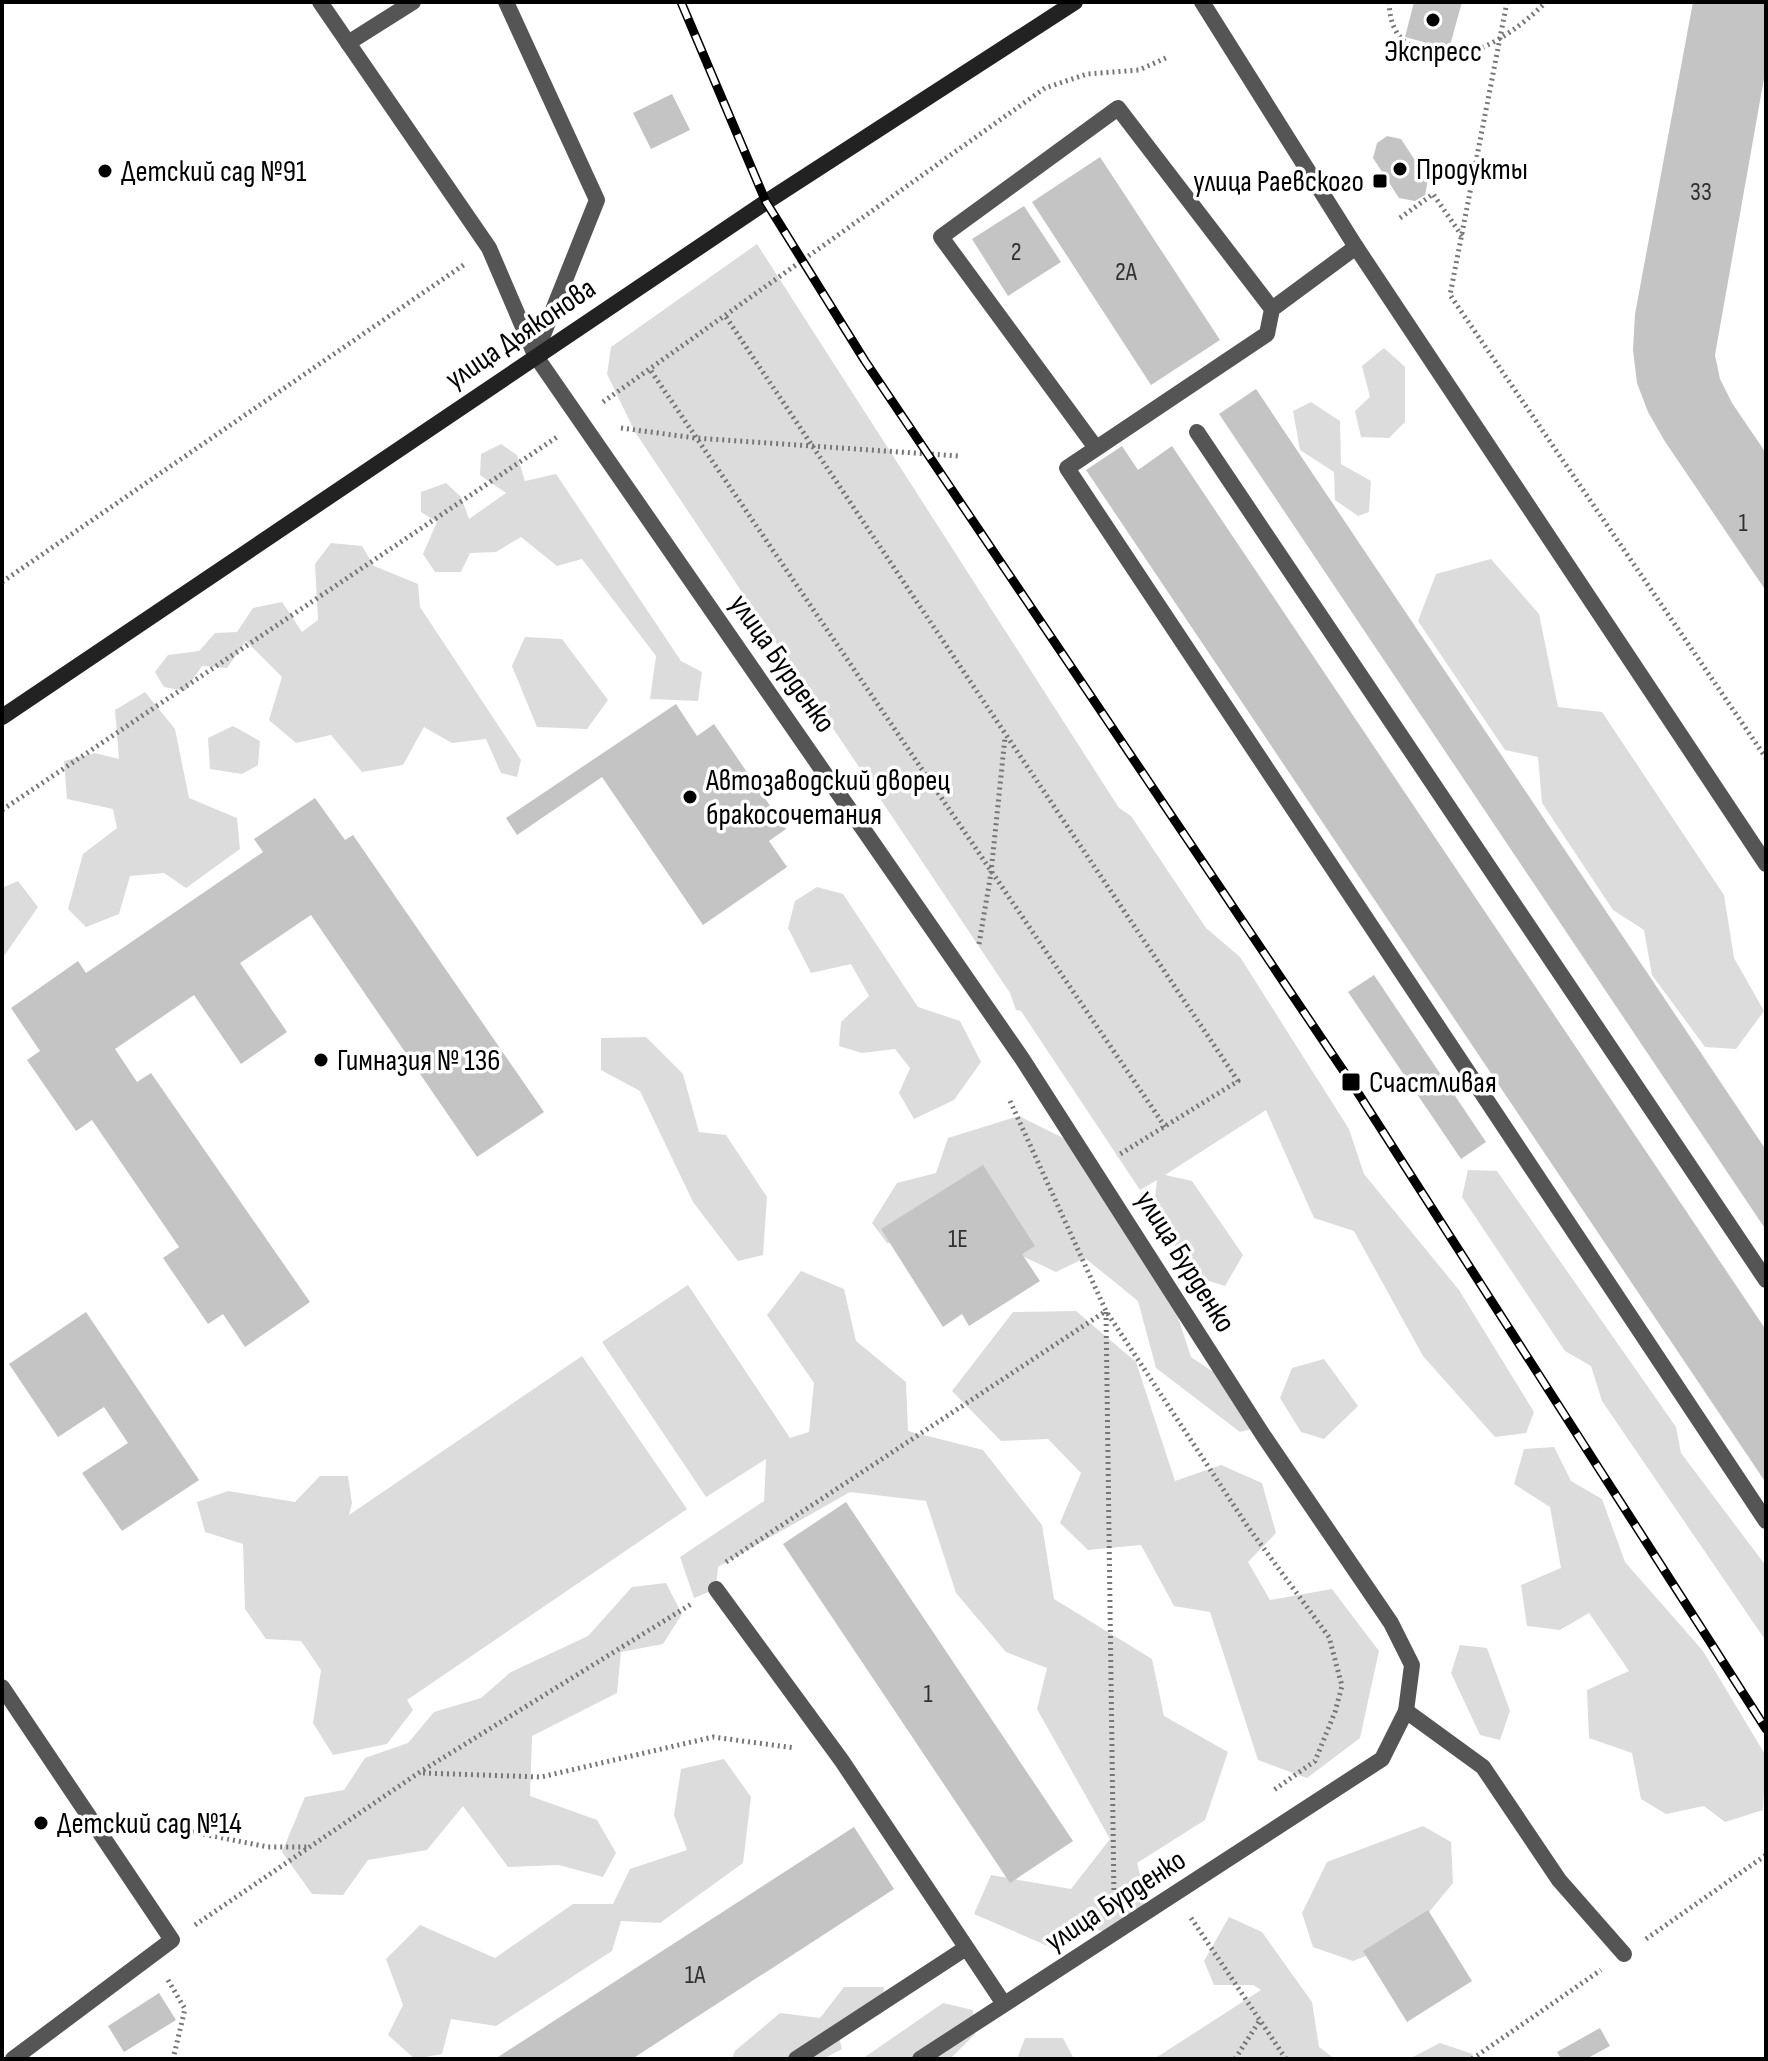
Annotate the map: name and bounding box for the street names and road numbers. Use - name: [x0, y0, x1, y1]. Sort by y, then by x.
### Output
- street label: улица Дьяконова: [439, 270, 603, 397]
- street label: улица Бурденко: [721, 588, 843, 740]
- street label: улица Бурденко: [1127, 1184, 1243, 1339]
- street label: улица Бурденко: [1038, 1842, 1193, 1960]

